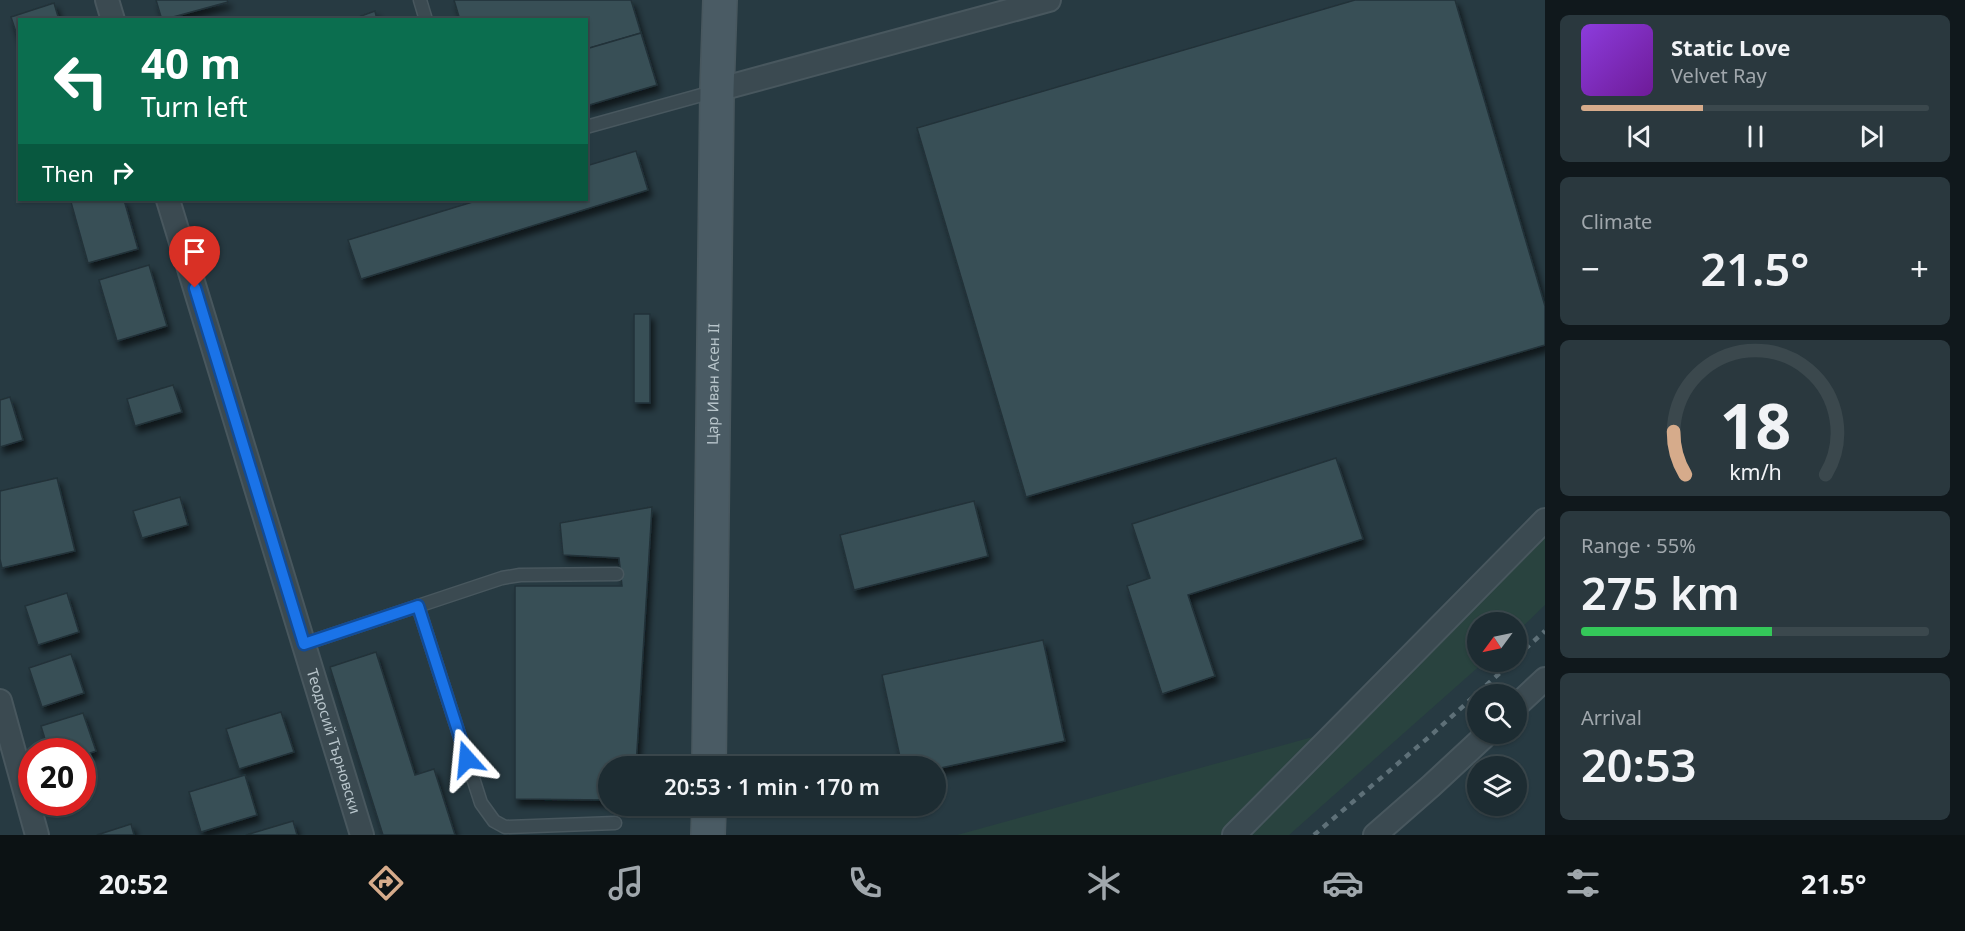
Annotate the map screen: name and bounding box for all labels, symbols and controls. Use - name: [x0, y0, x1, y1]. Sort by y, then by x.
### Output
- text: Static Love: [1671, 32, 1790, 62]
- text: 40 m: [141, 34, 241, 91]
- icon: left: [42, 42, 120, 120]
- text: Velvet Ray: [1671, 62, 1767, 89]
- text: Turn left: [141, 88, 247, 125]
- icon: previous: [1623, 120, 1656, 153]
- icon: pause: [1739, 120, 1772, 153]
- icon: next: [1855, 120, 1888, 153]
- icon: right: [106, 156, 139, 189]
- text: Then: [42, 158, 94, 188]
- text: Climate: [1581, 208, 1652, 235]
- pin: [169, 226, 220, 288]
- icon: arrive: [178, 235, 211, 268]
- text: 21.5°: [1701, 238, 1809, 299]
- text: −: [1581, 246, 1600, 291]
- text: +: [1910, 246, 1929, 291]
- street label: Цар Иван Асен II: [702, 323, 723, 445]
- text: 18: [1719, 382, 1791, 467]
- text: km/h: [1729, 457, 1781, 486]
- text: Range · 55%: [1581, 532, 1696, 559]
- text: 275 km: [1581, 562, 1740, 623]
- north arrow: [1467, 612, 1527, 672]
- map controls: [1467, 612, 1527, 816]
- street label: Теодосий Търновски: [303, 666, 366, 816]
- button: search: [1467, 684, 1527, 744]
- text: Arrival: [1581, 704, 1642, 731]
- position arrow: [435, 727, 499, 791]
- text: 20:53: [1581, 734, 1696, 795]
- speed limit sign: 20: [18, 738, 96, 816]
- button: layers: [1467, 756, 1527, 816]
- text: 20:53 · 1 min · 170 m: [664, 771, 880, 801]
- icon: directions: [365, 862, 407, 904]
- icon: music: [605, 862, 647, 904]
- icon: phone: [844, 862, 886, 904]
- icon: climate: [1083, 862, 1125, 904]
- icon: car: [1322, 862, 1364, 904]
- icon: filters: [1562, 862, 1604, 904]
- text: 20:52: [99, 865, 168, 902]
- text: 21.5°: [1801, 865, 1866, 902]

